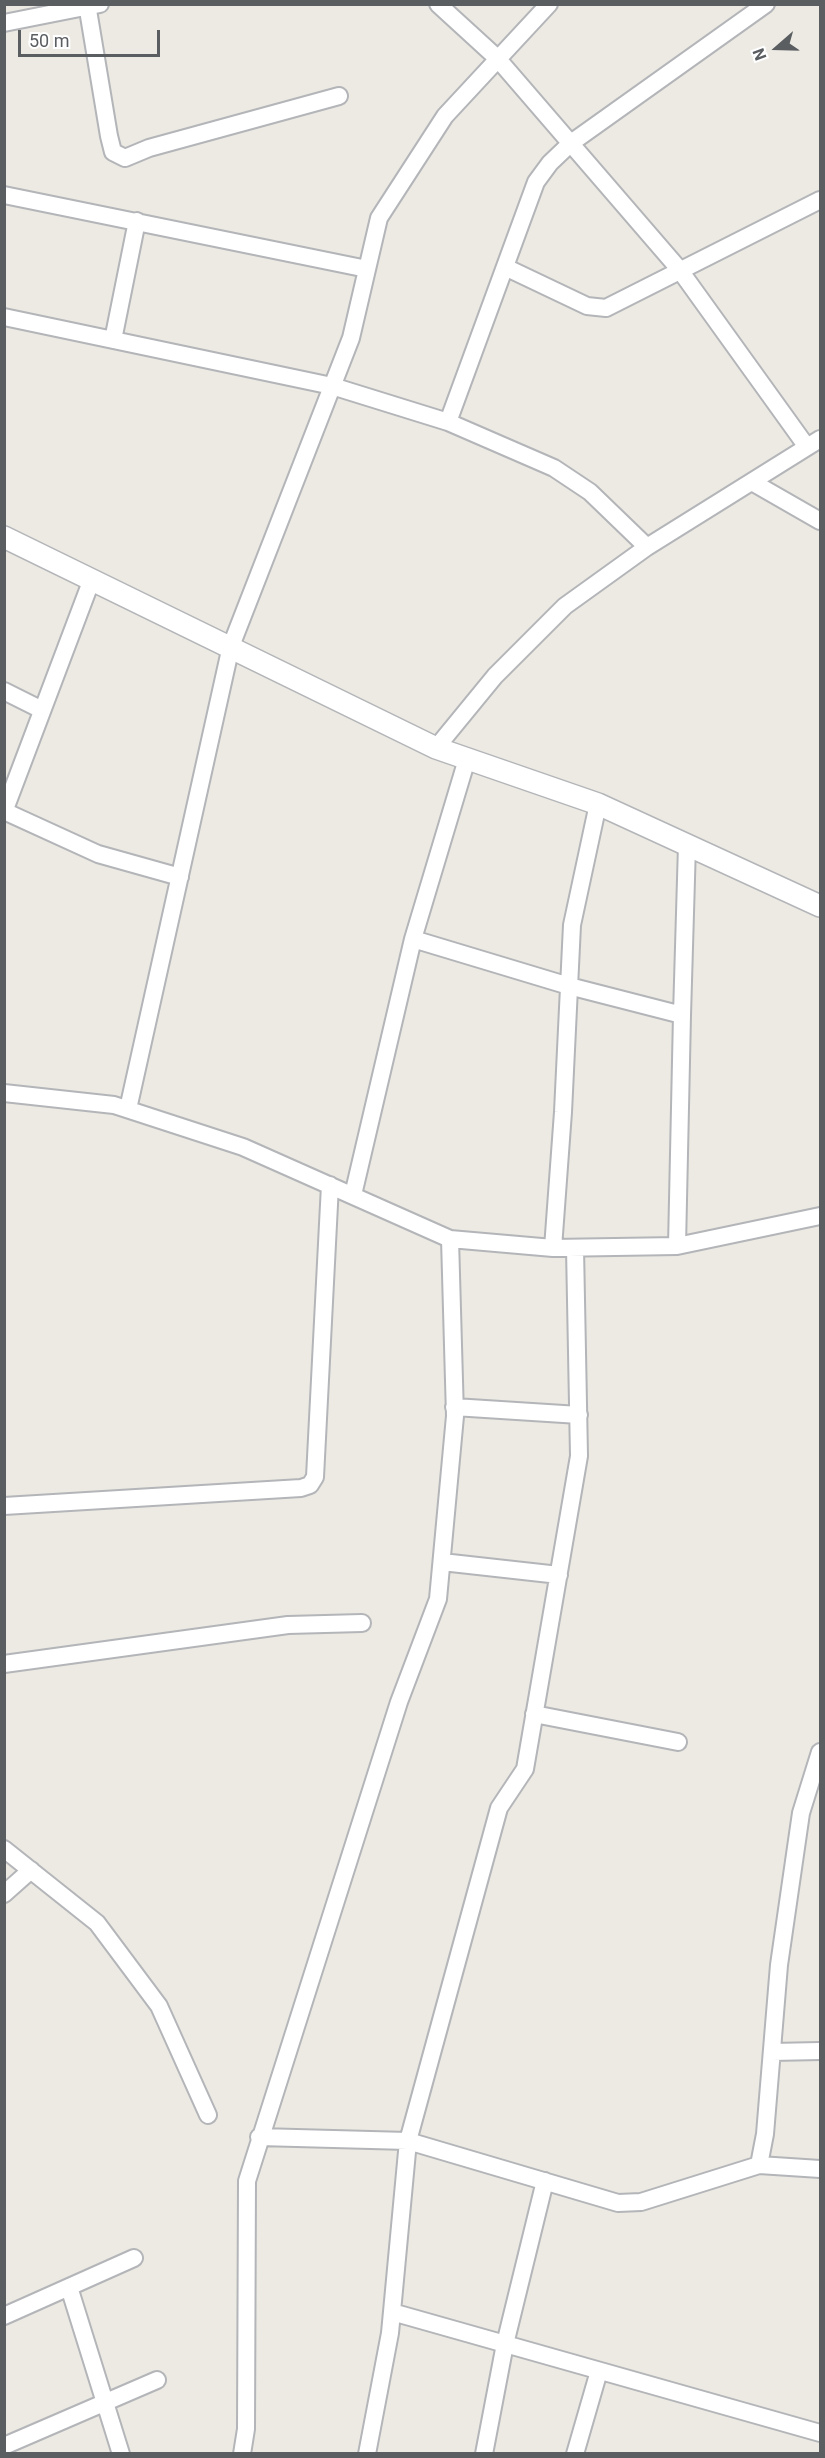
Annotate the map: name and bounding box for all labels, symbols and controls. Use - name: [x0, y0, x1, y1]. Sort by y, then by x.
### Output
- scale bar: [21, 18, 164, 56]
- north arrow: [747, 18, 807, 78]
- text: 50 m: [29, 30, 69, 51]
- text: N: [749, 46, 770, 63]

